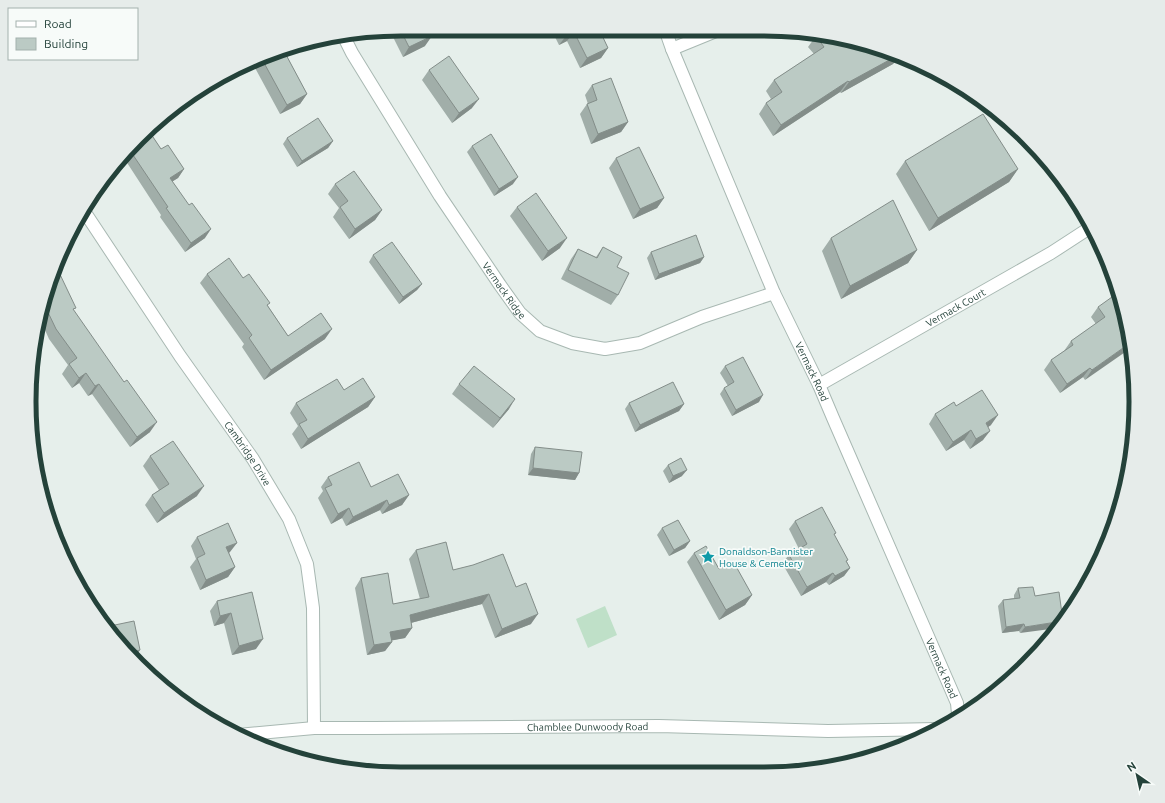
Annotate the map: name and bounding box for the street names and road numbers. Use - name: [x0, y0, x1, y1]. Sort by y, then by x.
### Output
- street label: Vermack Ridge: [480, 260, 528, 321]
- street label: Vermack Court: [924, 287, 987, 329]
- street label: Vermack Road: [793, 340, 830, 403]
- street label: Cambridge Drive: [222, 419, 273, 488]
- street label: Vermack Road: [924, 637, 959, 700]
- street label: Chamblee Dunwoody Road: [527, 721, 649, 733]

